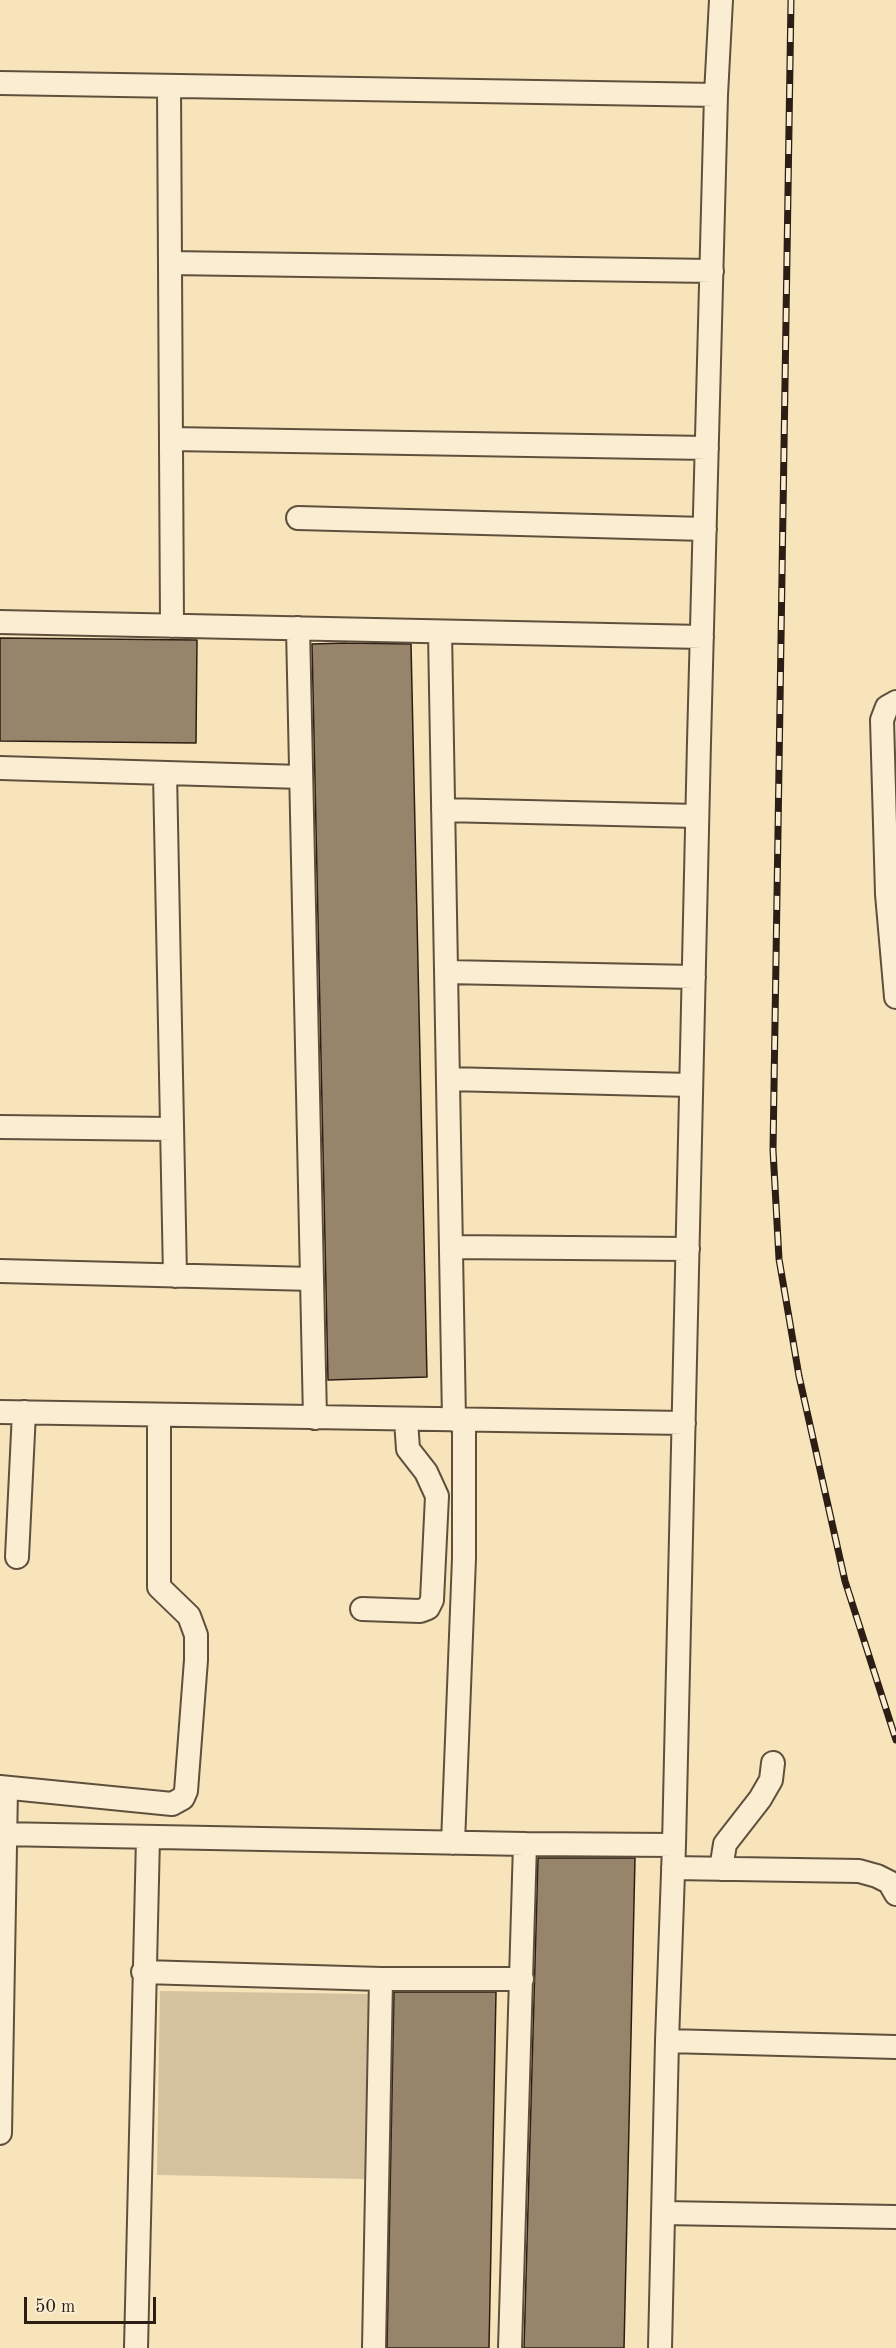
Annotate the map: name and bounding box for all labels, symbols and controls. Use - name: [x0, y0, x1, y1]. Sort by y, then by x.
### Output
- scale bar: [27, 2285, 159, 2323]
- text: 50 m: [35, 2298, 75, 2316]

